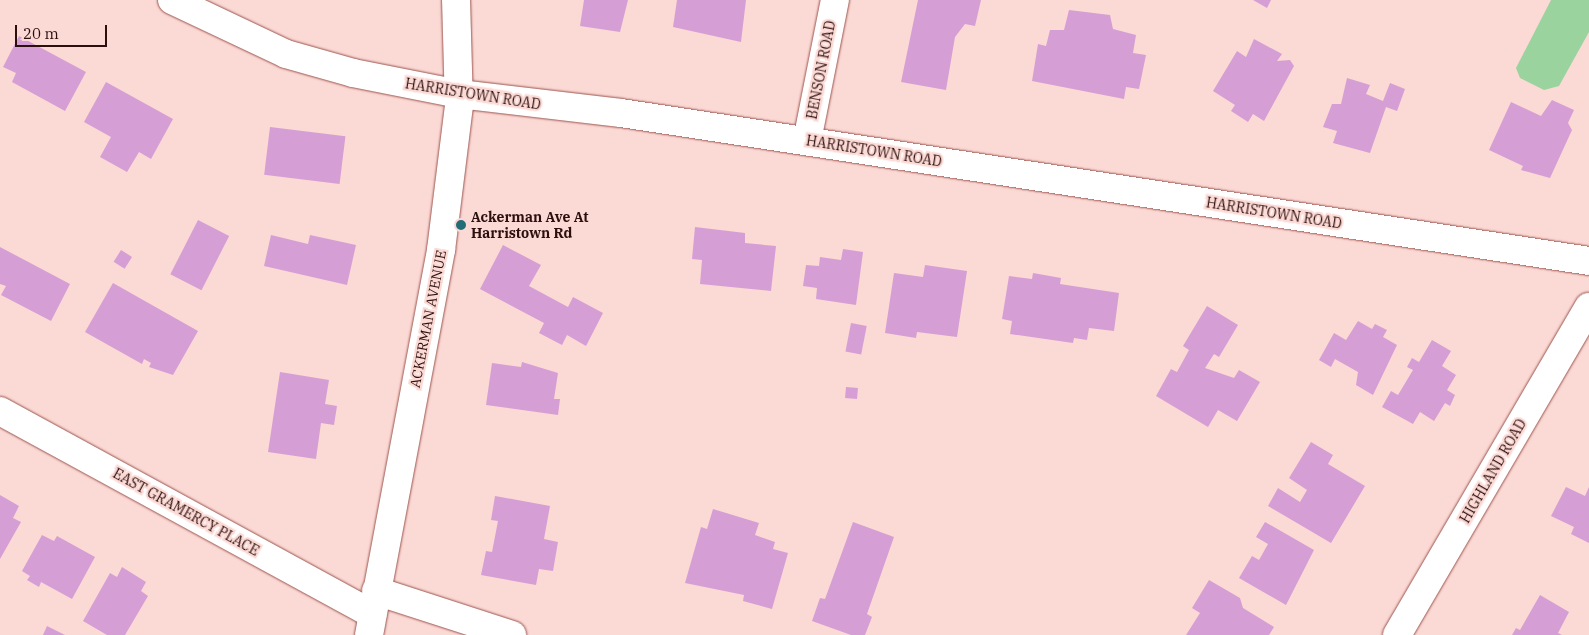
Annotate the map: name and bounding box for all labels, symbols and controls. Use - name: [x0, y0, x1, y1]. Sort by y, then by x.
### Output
- scale bar: [18, 15, 110, 47]
- street label: BENSON ROAD: [803, 19, 839, 121]
- text: 20 m: [23, 24, 59, 43]
- street label: HARRISTOWN ROAD: [404, 75, 542, 113]
- street label: HARRISTOWN ROAD: [805, 132, 943, 170]
- street label: HARRISTOWN ROAD: [1205, 194, 1343, 232]
- place label: Ackerman Ave At Harristown Rd: [471, 209, 589, 242]
- marker: Ackerman Ave At Harristown Rd: [455, 219, 467, 231]
- street label: ACKERMAN AVENUE: [406, 249, 450, 389]
- street label: HIGHLAND ROAD: [1456, 416, 1530, 526]
- street label: EAST GRAMERCY PLACE: [110, 465, 262, 559]

